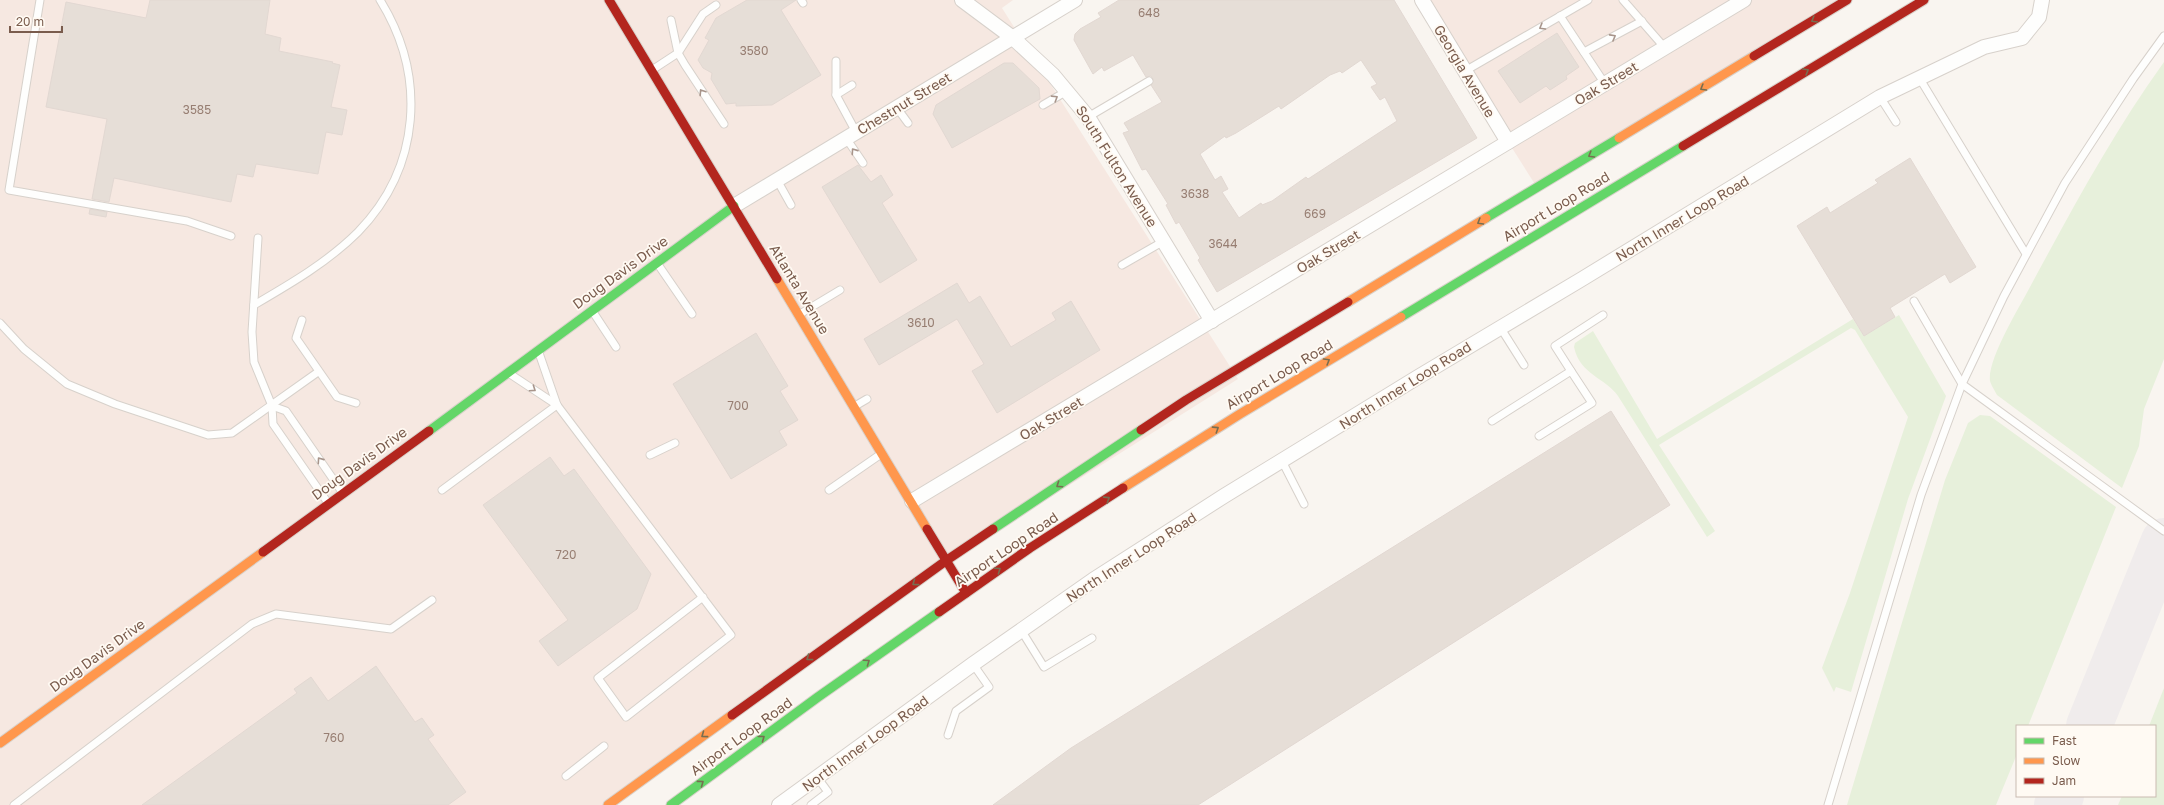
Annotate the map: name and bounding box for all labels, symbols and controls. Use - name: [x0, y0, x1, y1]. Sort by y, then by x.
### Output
- house number: 648: [1138, 5, 1160, 20]
- scale bar: [10, 8, 62, 34]
- text: 20 m: [16, 14, 44, 29]
- one-way arrow: [1811, 16, 1818, 23]
- street label: Georgia Avenue: [1431, 22, 1499, 120]
- one-way arrow: [1539, 22, 1546, 29]
- one-way arrow: [1609, 34, 1616, 41]
- house number: 3580: [740, 43, 768, 58]
- street label: Oak Street: [1571, 57, 1641, 109]
- street label: Chestnut Street: [854, 68, 954, 138]
- one-way arrow: [1802, 69, 1809, 76]
- one-way arrow: [1700, 83, 1707, 90]
- one-way arrow: [700, 89, 707, 96]
- one-way arrow: [1051, 95, 1058, 103]
- house number: 3585: [183, 102, 211, 117]
- street label: South Fulton Avenue: [1073, 102, 1161, 230]
- one-way arrow: [851, 148, 859, 155]
- one-way arrow: [1588, 150, 1595, 158]
- street label: Airport Loop Road: [1500, 167, 1612, 245]
- street label: North Inner Loop Road: [1612, 172, 1752, 264]
- house number: 3638: [1181, 186, 1209, 201]
- house number: 669: [1304, 206, 1326, 221]
- one-way arrow: [1477, 218, 1484, 225]
- street label: Oak Street: [1293, 225, 1363, 277]
- street label: Doug Davis Drive: [569, 232, 671, 312]
- house number: 3644: [1209, 236, 1237, 251]
- street label: Atlanta Avenue: [767, 241, 833, 337]
- house number: 3610: [907, 315, 935, 330]
- street label: Airport Loop Road: [1223, 335, 1335, 413]
- street label: North Inner Loop Road: [1336, 337, 1474, 433]
- one-way arrow: [1323, 358, 1330, 365]
- one-way arrow: [529, 384, 536, 392]
- street label: Oak Street: [1016, 392, 1086, 444]
- house number: 700: [727, 398, 749, 413]
- street label: Doug Davis Drive: [308, 423, 410, 503]
- one-way arrow: [1212, 426, 1219, 434]
- one-way arrow: [318, 458, 325, 465]
- one-way arrow: [1056, 480, 1063, 488]
- one-way arrow: [1103, 496, 1110, 504]
- street label: Airport Loop Road: [951, 508, 1061, 590]
- street label: North Inner Loop Road: [1063, 508, 1199, 606]
- house number: 720: [556, 547, 576, 562]
- one-way arrow: [994, 567, 1001, 575]
- one-way arrow: [913, 578, 920, 585]
- street label: Doug Davis Drive: [46, 615, 148, 695]
- one-way arrow: [807, 653, 814, 660]
- one-way arrow: [863, 660, 870, 667]
- street label: North Inner Loop Road: [798, 691, 932, 795]
- street label: Airport Loop Road: [687, 693, 795, 779]
- legend: [2016, 725, 2156, 797]
- house number: 760: [323, 730, 345, 745]
- one-way arrow: [702, 730, 709, 737]
- text: Fast: [2052, 733, 2077, 748]
- one-way arrow: [758, 735, 765, 743]
- text: Slow: [2052, 753, 2080, 768]
- text: Jam: [2052, 773, 2076, 788]
- one-way arrow: [696, 781, 703, 788]

